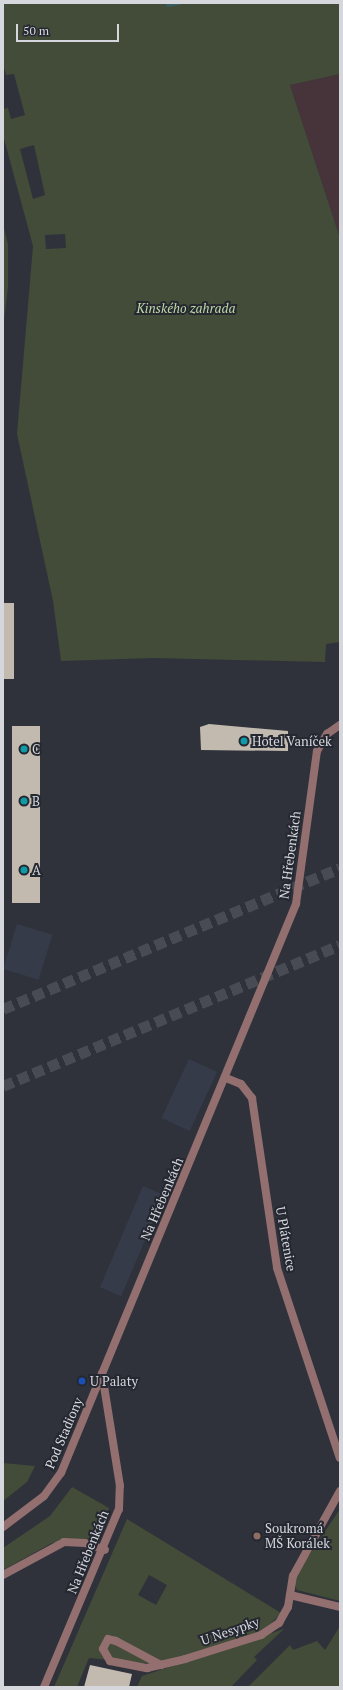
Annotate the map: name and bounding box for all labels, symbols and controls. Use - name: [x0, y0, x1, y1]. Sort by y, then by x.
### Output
- scale bar: [18, 16, 121, 42]
- text: 50 m: [23, 23, 49, 38]
- park label: Kinského zahrada: [137, 300, 235, 316]
- place label: Hotel Vaníček: [252, 733, 332, 749]
- marker: Hotel Vaníček: [239, 736, 249, 746]
- place label: C: [32, 741, 40, 757]
- marker: C: [19, 744, 29, 754]
- place label: B: [32, 793, 40, 809]
- marker: B: [19, 796, 29, 806]
- street label: Na Hřebenkách: [276, 810, 304, 900]
- place label: A: [32, 862, 41, 878]
- marker: A: [19, 865, 29, 875]
- street label: Na Hřebenkách: [138, 1155, 186, 1243]
- street label: U Plátenice: [273, 1205, 299, 1273]
- place label: U Palaty: [90, 1373, 138, 1389]
- marker: U Palaty: [77, 1376, 87, 1386]
- street label: Pod Stadiony: [42, 1395, 86, 1471]
- street label: Na Hřebenkách: [64, 1508, 112, 1596]
- place label: Soukromá MŠ Korálek: [265, 1521, 330, 1552]
- marker: Soukromá MŠ Korálek: [252, 1531, 262, 1541]
- street label: U Nesypky: [199, 1614, 261, 1648]

